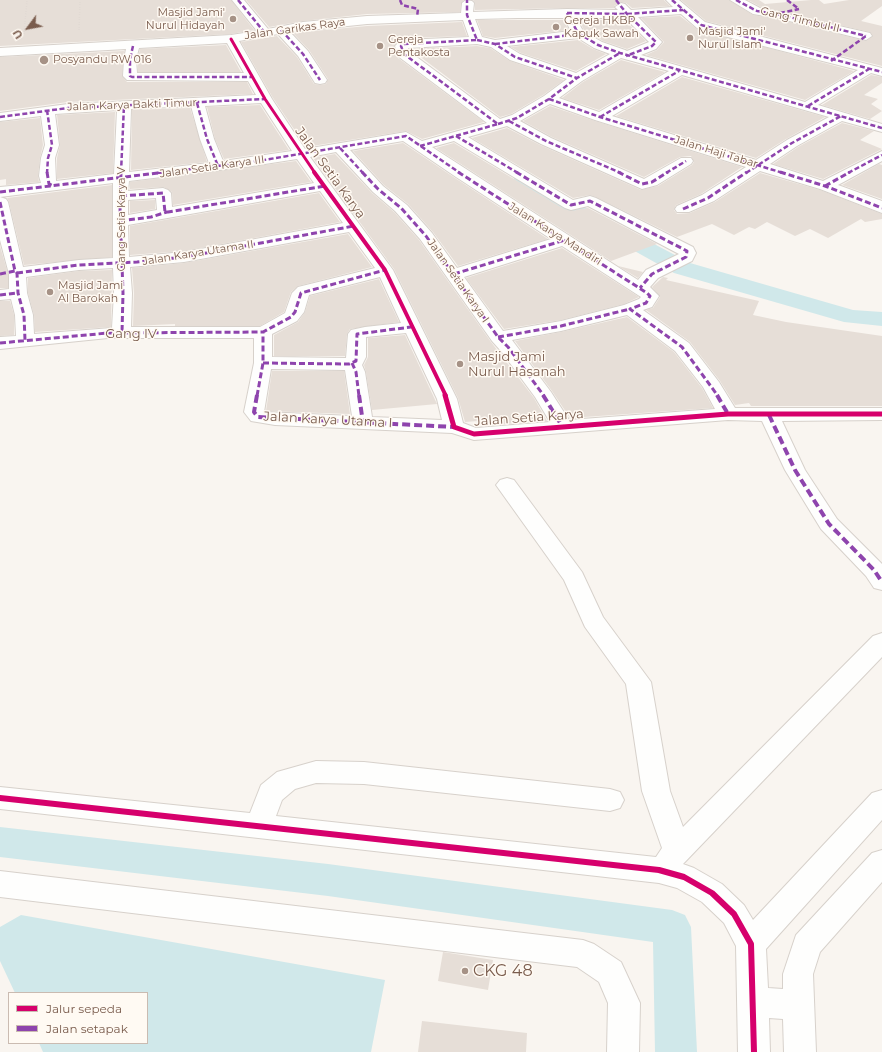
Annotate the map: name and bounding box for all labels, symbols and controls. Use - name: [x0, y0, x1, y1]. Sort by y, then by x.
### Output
- street label: Gang Timbul II: [759, 4, 841, 36]
- place label: Masjid Jami' Nurul Hidayah: [146, 6, 225, 32]
- north arrow: [8, 8, 48, 48]
- marker: Masjid Jami' Nurul Hidayah: [228, 14, 238, 24]
- place label: Gereja HKBP Kapuk Sawah: [564, 14, 639, 40]
- street label: Jalan Garikas Raya: [244, 15, 346, 43]
- marker: Gereja HKBP Kapuk Sawah: [551, 22, 561, 32]
- place label: Masjid Jami' Nurul Islam: [698, 25, 766, 51]
- text: U: [10, 27, 26, 42]
- place label: Gereja Pentakosta: [388, 33, 450, 59]
- marker: Masjid Jami' Nurul Islam: [685, 33, 695, 43]
- marker: Gereja Pentakosta: [375, 41, 385, 51]
- place label: Posyandu RW 016: [53, 53, 151, 67]
- marker: Posyandu RW 016: [38, 54, 50, 66]
- street label: Jalan Karya Bakti Timur: [67, 96, 197, 114]
- street label: Jalan Setia Karya: [291, 124, 369, 222]
- street label: Jalan Haji Tabar: [673, 133, 759, 171]
- street label: Jalan Setia Karya III: [159, 153, 265, 181]
- street label: Gang Setia Karya V: [115, 167, 129, 271]
- street label: Jalan Karya Mandiri: [506, 200, 604, 268]
- street label: Jalan Setia Karya I: [424, 237, 492, 325]
- street label: Jalan Karya Utama II: [141, 238, 255, 268]
- place label: Masjid Jami Al Barokah: [58, 279, 123, 305]
- marker: Masjid Jami Al Barokah: [45, 287, 55, 297]
- street label: Gang IV: [105, 326, 157, 342]
- place label: Masjid Jami Nurul Hasanah: [468, 349, 566, 380]
- marker: Masjid Jami Nurul Hasanah: [455, 359, 465, 369]
- street label: Jalan Setia Karya: [474, 406, 584, 430]
- street label: Jalan Karya Utama I: [263, 409, 393, 431]
- place label: CKG 48: [473, 961, 533, 981]
- marker: CKG 48: [460, 966, 470, 976]
- legend: [8, 992, 148, 1044]
- text: Jalur sepeda: [46, 1001, 122, 1016]
- text: Jalan setapak: [46, 1021, 128, 1036]

